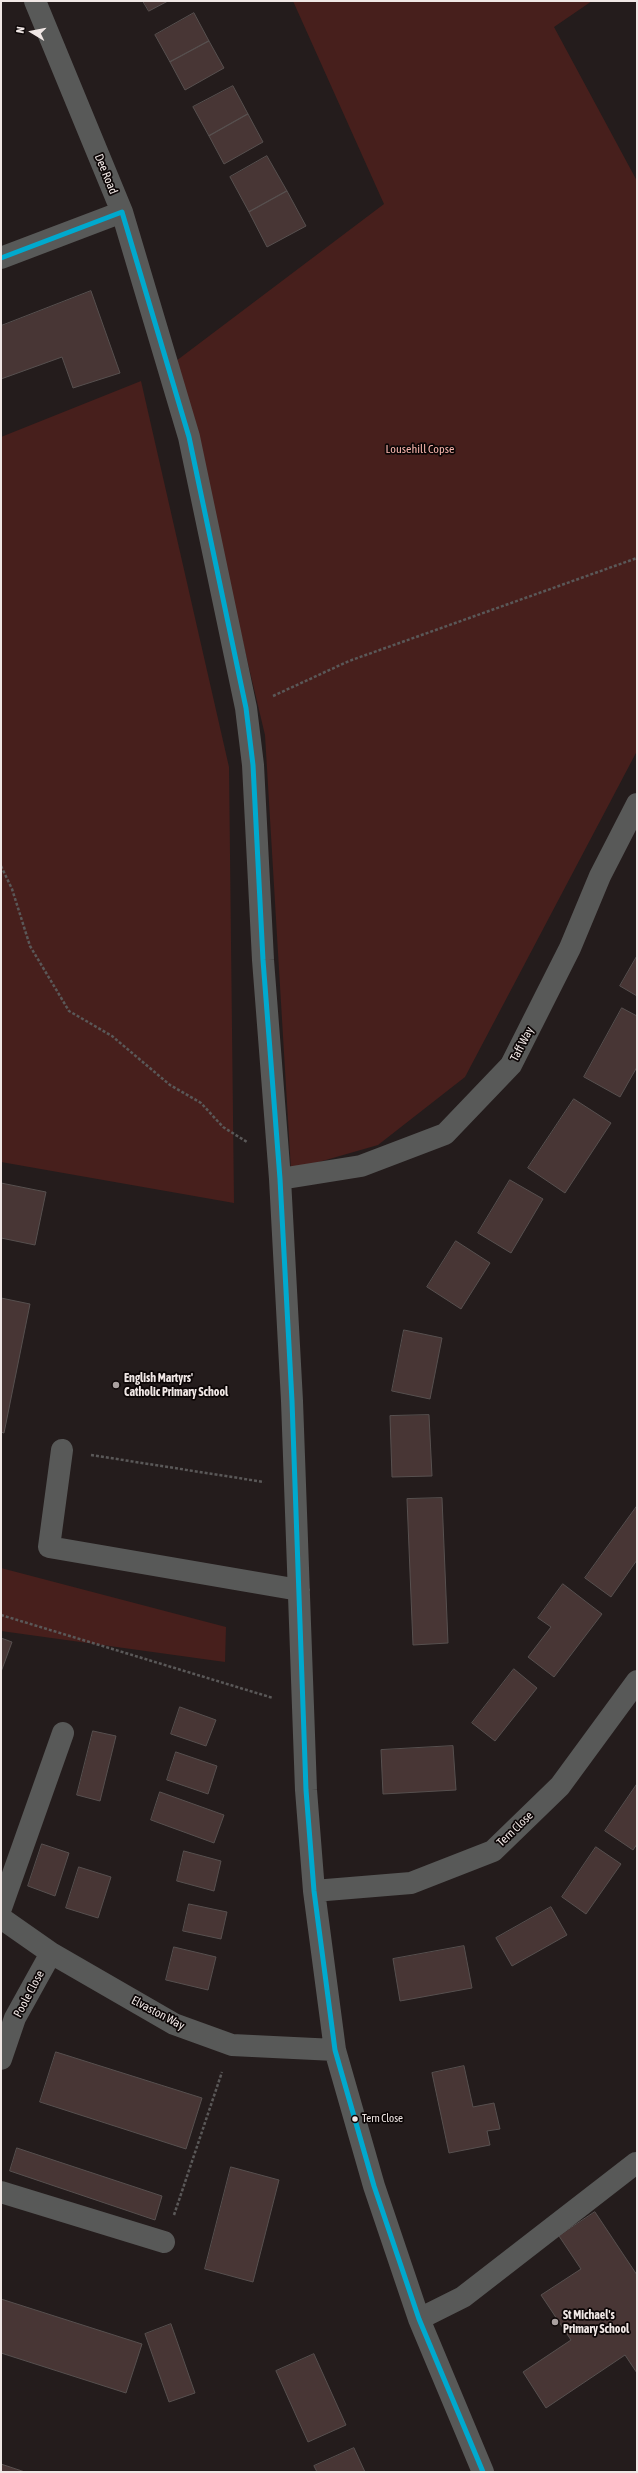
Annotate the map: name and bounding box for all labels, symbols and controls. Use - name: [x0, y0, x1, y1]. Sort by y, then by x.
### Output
- north arrow: [12, 12, 52, 52]
- text: N: [14, 26, 27, 34]
- street label: Dee Road: [91, 152, 121, 196]
- park label: Lousehill Copse: [386, 442, 454, 456]
- street label: Taff Way: [507, 1024, 537, 1064]
- place label: English Martyrs' Catholic Primary School: [124, 1371, 228, 1399]
- marker: English Martyrs' Catholic Primary School: [111, 1380, 121, 1390]
- street label: Tern Close: [494, 1808, 536, 1850]
- street label: Poole Close: [11, 1968, 47, 2020]
- street label: Elvaston Way: [129, 1993, 187, 2033]
- place label: Tern Close: [362, 2112, 403, 2126]
- marker: Tern Close: [350, 2114, 360, 2124]
- place label: St Michael's Primary School: [563, 2308, 629, 2336]
- marker: St Michael's Primary School: [550, 2317, 560, 2327]

